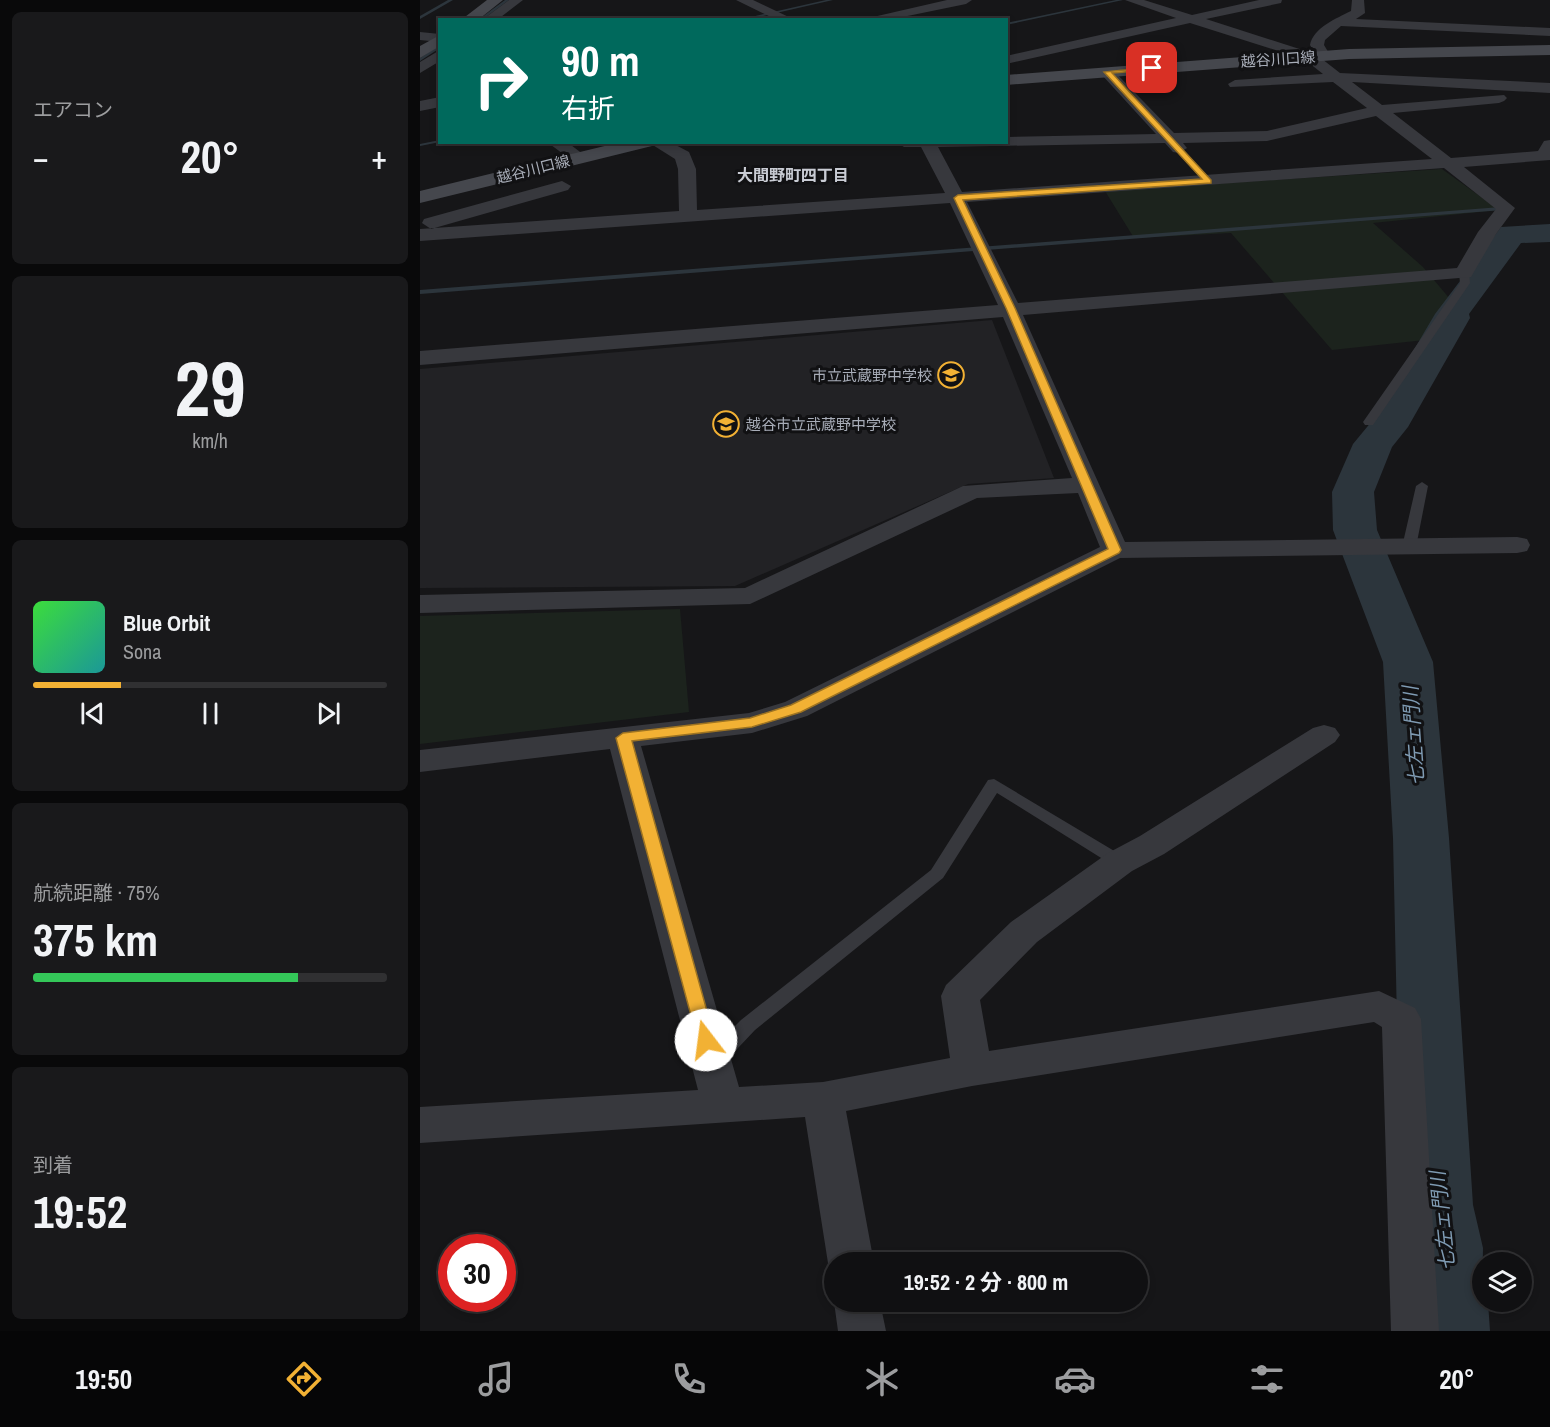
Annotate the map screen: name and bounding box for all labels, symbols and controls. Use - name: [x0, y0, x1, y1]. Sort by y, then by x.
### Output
- text: 90 m: [561, 33, 640, 89]
- icon: right: [462, 42, 540, 120]
- pin: [1126, 42, 1177, 93]
- street label: 越谷川口線: [1239, 46, 1316, 72]
- icon: arrive: [1135, 51, 1168, 84]
- text: 右折: [561, 90, 615, 126]
- text: エアコン: [33, 96, 113, 123]
- text: 20°: [180, 126, 240, 187]
- text: −: [33, 135, 49, 179]
- text: +: [371, 135, 387, 179]
- street label: 越谷川口線: [493, 150, 572, 189]
- district label: 大間野町四丁目: [737, 164, 849, 186]
- text: 29: [174, 335, 246, 440]
- school or university icon: 市立武蔵野中学校: [936, 360, 966, 390]
- place label: 市立武蔵野中学校: [812, 365, 932, 386]
- school or university icon: 越谷市立武蔵野中学校: [711, 409, 741, 439]
- place label: 越谷市立武蔵野中学校: [745, 414, 896, 435]
- text: km/h: [192, 427, 228, 454]
- text: Blue Orbit: [123, 608, 210, 638]
- text: Sona: [123, 638, 161, 665]
- water label: 七左ェ門川: [1396, 683, 1430, 787]
- icon: previous: [76, 697, 109, 730]
- icon: pause: [194, 697, 227, 730]
- icon: next: [312, 697, 345, 730]
- text: 航続距離 · 75%: [33, 879, 160, 906]
- text: 375 km: [33, 909, 158, 970]
- position arrow: [674, 1008, 738, 1072]
- text: 到着: [33, 1151, 73, 1178]
- water label: 七左ェ門川: [1423, 1168, 1461, 1272]
- text: 19:52: [33, 1181, 127, 1242]
- speed limit sign: 30: [438, 1234, 516, 1312]
- map controls: [1472, 1252, 1532, 1312]
- button: layers: [1472, 1252, 1532, 1312]
- text: 19:52 · 2 分 · 800 m: [904, 1267, 1068, 1297]
- icon: directions: [283, 1358, 325, 1400]
- icon: music: [475, 1358, 517, 1400]
- icon: phone: [668, 1358, 710, 1400]
- icon: climate: [861, 1358, 903, 1400]
- icon: car: [1054, 1358, 1096, 1400]
- icon: filters: [1246, 1358, 1288, 1400]
- text: 19:50: [75, 1361, 132, 1397]
- text: 20°: [1439, 1361, 1475, 1397]

